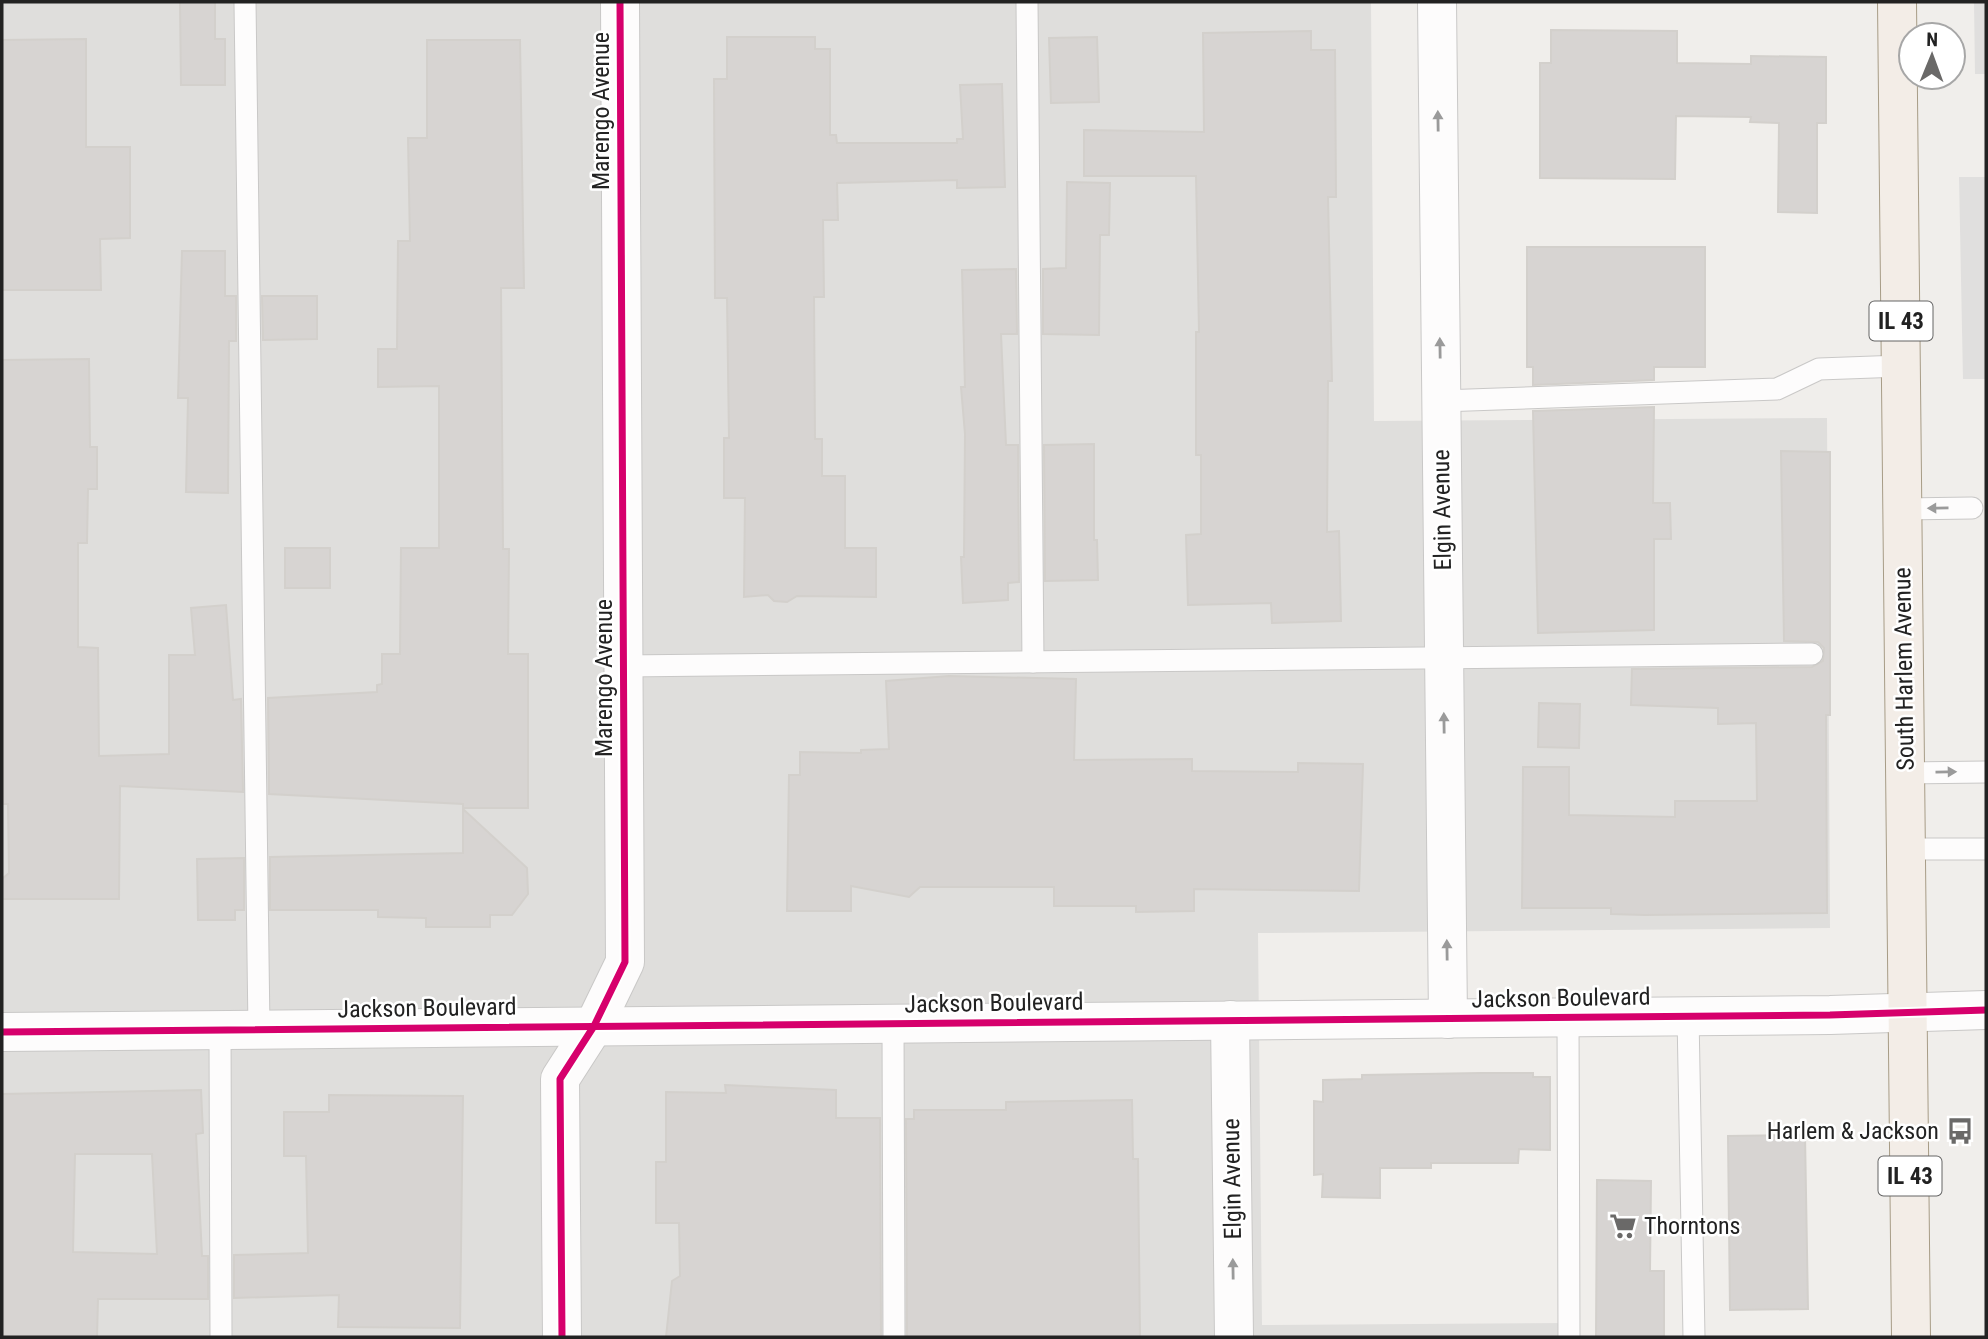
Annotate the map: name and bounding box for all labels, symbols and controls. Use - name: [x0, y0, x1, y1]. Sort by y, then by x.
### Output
- north arrow: [1897, 21, 1967, 91]
- text: N: [1926, 28, 1938, 51]
- street label: Marengo Avenue: [587, 32, 615, 190]
- one-way arrow: [1432, 110, 1444, 132]
- road number: IL 43: [1870, 302, 1932, 340]
- one-way arrow: [1435, 337, 1446, 359]
- street label: Elgin Avenue: [1427, 449, 1457, 571]
- one-way arrow: [1926, 503, 1948, 514]
- street label: South Harlem Avenue: [1888, 567, 1920, 771]
- street label: Marengo Avenue: [590, 599, 618, 757]
- one-way arrow: [1439, 712, 1450, 734]
- one-way arrow: [1935, 766, 1957, 778]
- one-way arrow: [1441, 939, 1453, 961]
- street label: Jackson Boulevard: [1471, 982, 1651, 1014]
- street label: Jackson Boulevard: [904, 987, 1084, 1019]
- street label: Jackson Boulevard: [337, 992, 517, 1024]
- bus stop icon: Harlem & Jackson: [1945, 1116, 1975, 1146]
- place label: Harlem & Jackson: [1767, 1117, 1939, 1145]
- street label: Elgin Avenue: [1217, 1118, 1247, 1240]
- road number: IL 43: [1878, 1156, 1941, 1196]
- supermarket icon: Thorntons: [1608, 1211, 1638, 1241]
- place label: Thorntons: [1644, 1212, 1741, 1240]
- one-way arrow: [1227, 1258, 1239, 1280]

